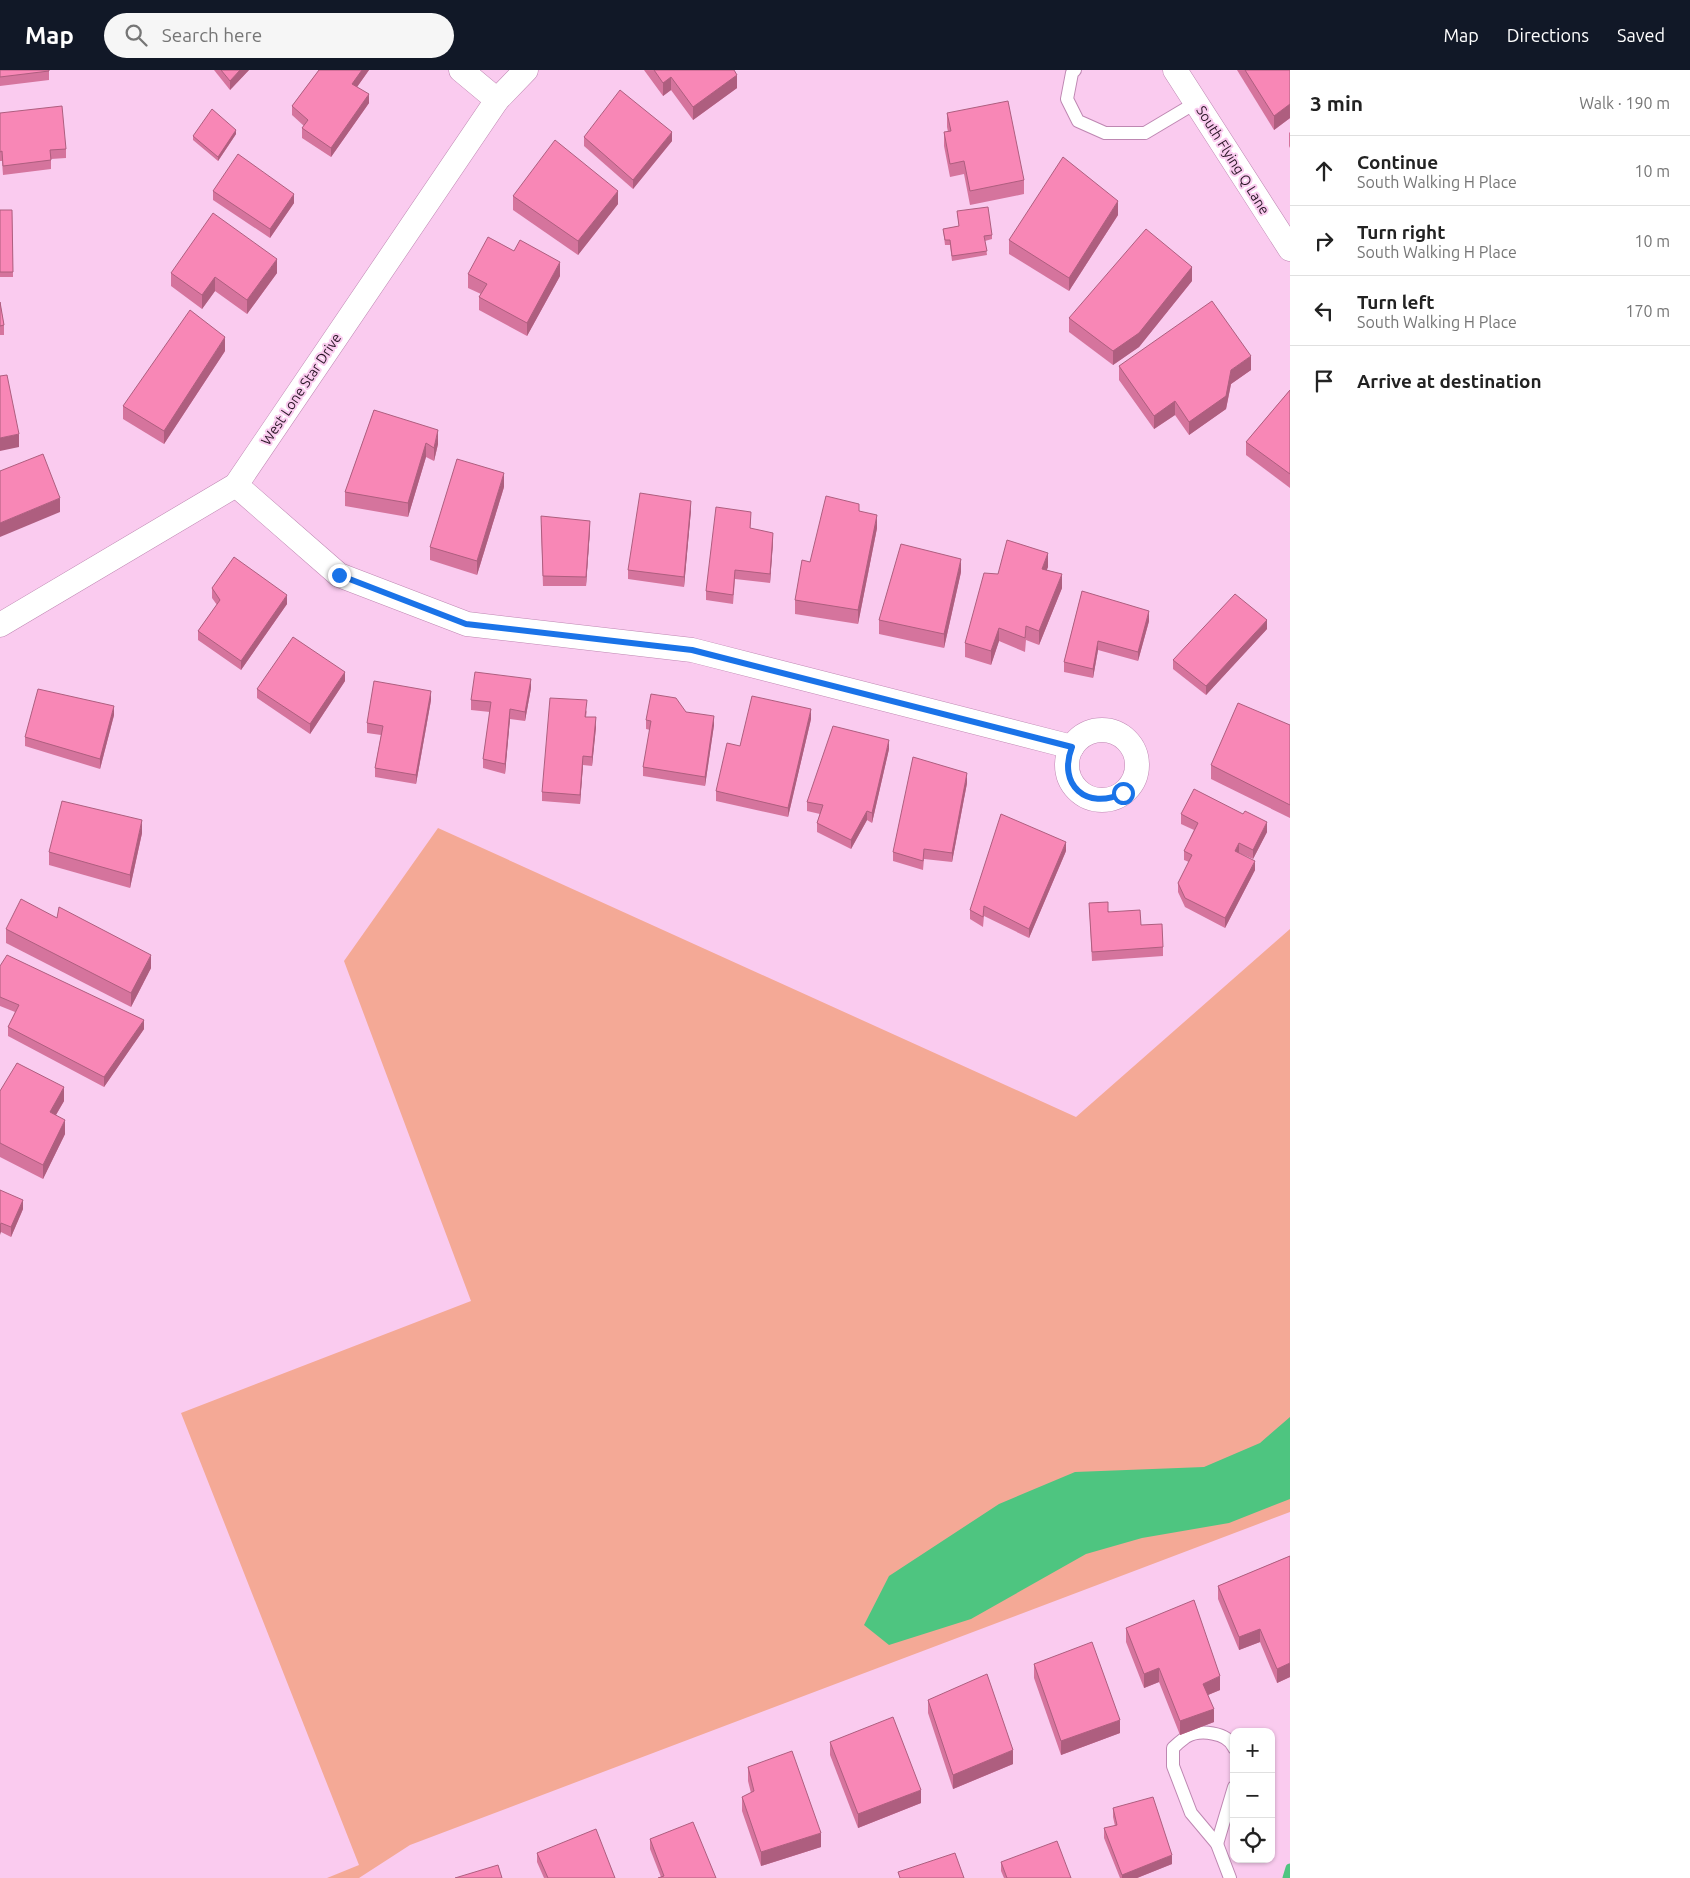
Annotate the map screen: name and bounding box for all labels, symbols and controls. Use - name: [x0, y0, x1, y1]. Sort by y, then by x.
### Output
- search box: [104, 13, 454, 58]
- icon: search: [122, 21, 150, 49]
- text: Map: [25, 22, 74, 49]
- text: Search here: [162, 24, 262, 46]
- text: Map: [1443, 25, 1479, 45]
- text: Directions: [1507, 25, 1589, 45]
- text: Saved: [1617, 25, 1665, 45]
- text: 3 min: [1310, 91, 1363, 115]
- text: Walk · 190 m: [1579, 94, 1670, 112]
- street label: South Flying Q Lane: [1193, 103, 1273, 217]
- text: Continue: [1357, 151, 1438, 173]
- icon: ahead: [1310, 157, 1338, 185]
- text: 10 m: [1634, 162, 1670, 180]
- text: South Walking H Place: [1357, 173, 1517, 191]
- text: Turn right: [1357, 221, 1445, 243]
- icon: right: [1310, 227, 1338, 255]
- text: 10 m: [1634, 232, 1670, 250]
- text: South Walking H Place: [1357, 243, 1517, 261]
- text: Turn left: [1357, 291, 1435, 313]
- icon: left: [1310, 297, 1338, 325]
- text: 170 m: [1625, 302, 1670, 320]
- text: South Walking H Place: [1357, 313, 1517, 331]
- street label: West Lone Star Drive: [258, 330, 344, 448]
- icon: arrive: [1310, 367, 1338, 395]
- text: Arrive at destination: [1357, 370, 1542, 392]
- route end: [328, 564, 351, 587]
- route start: [1112, 782, 1135, 805]
- map controls: [1230, 1728, 1275, 1863]
- button: +: [1230, 1728, 1275, 1773]
- button: −: [1230, 1773, 1275, 1818]
- button: locate: [1230, 1818, 1275, 1863]

